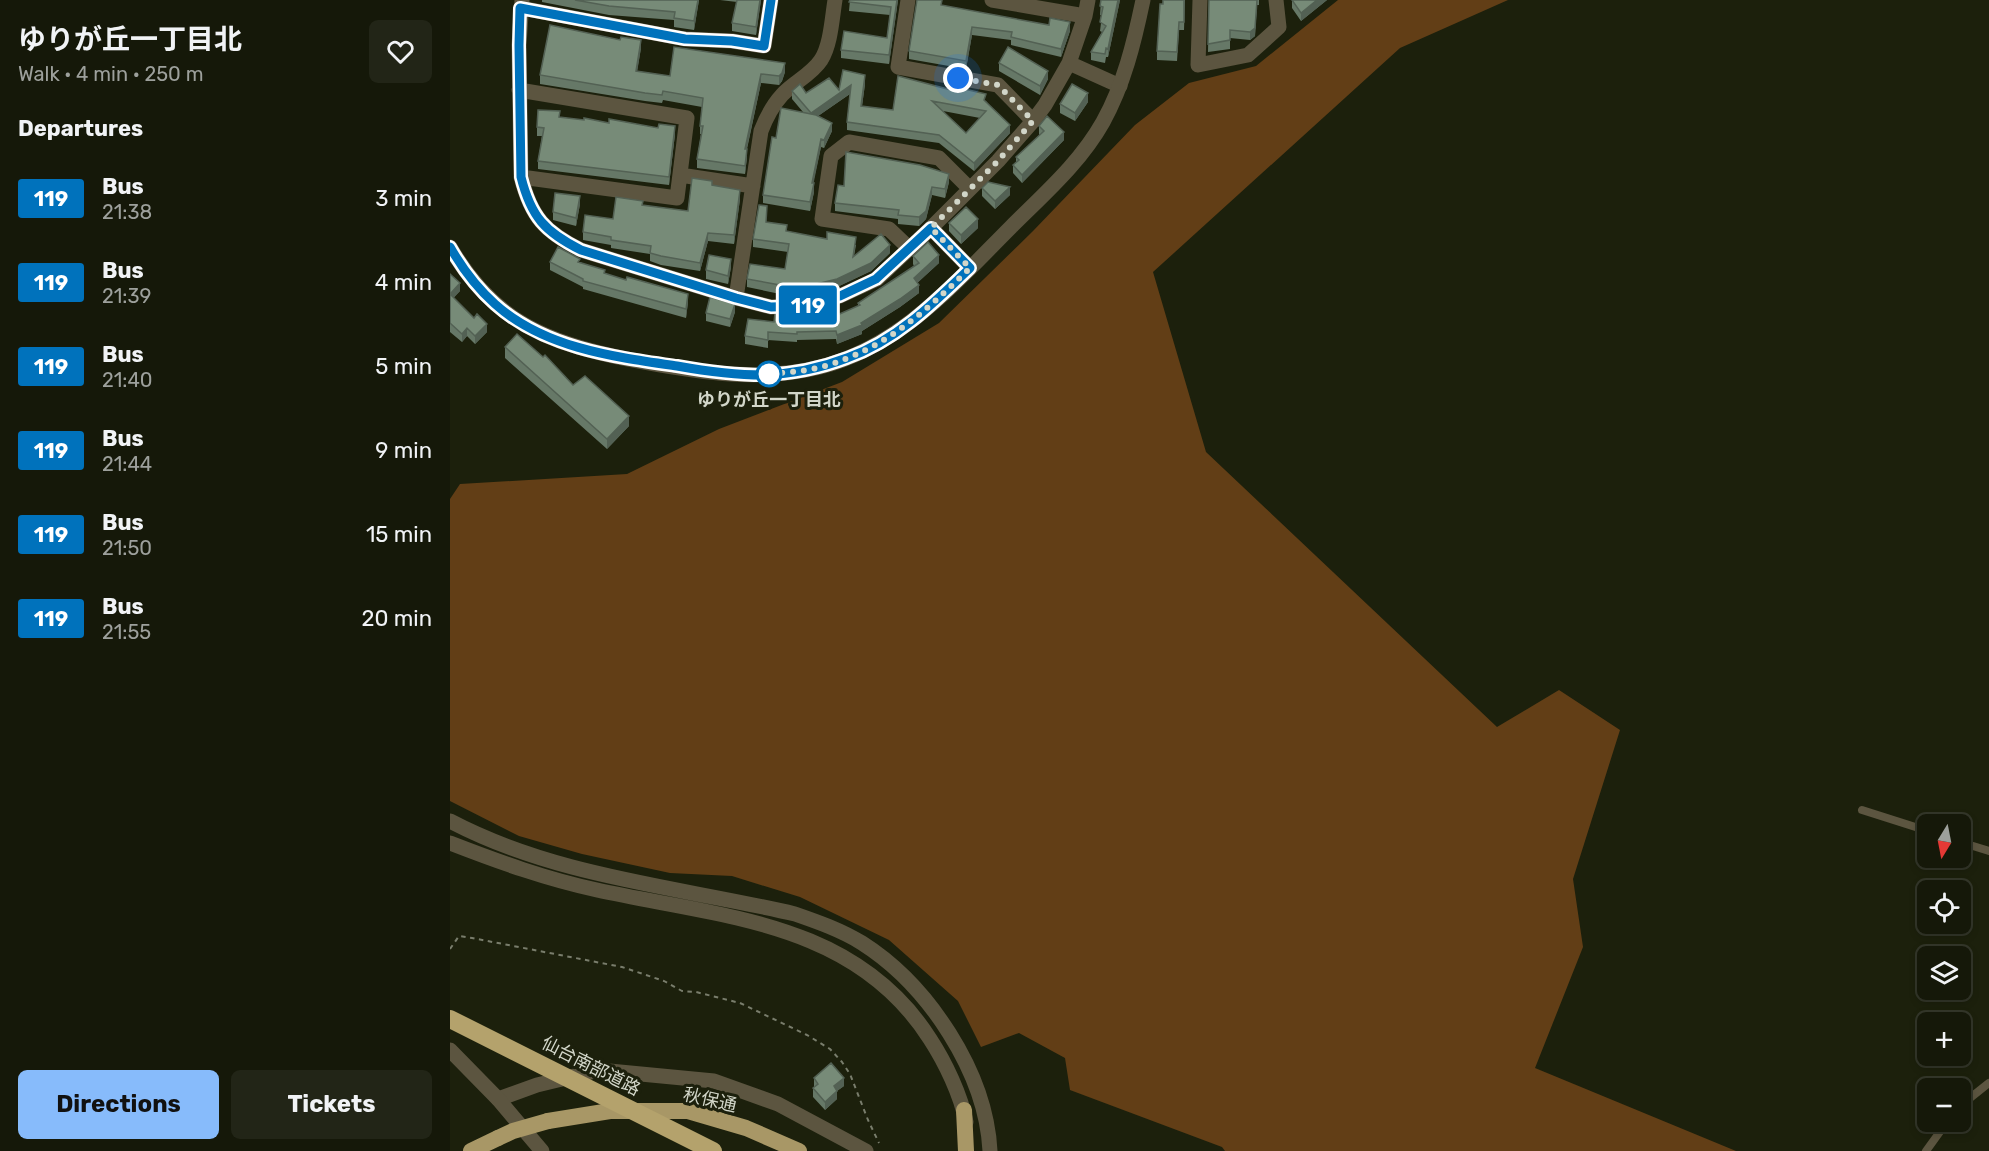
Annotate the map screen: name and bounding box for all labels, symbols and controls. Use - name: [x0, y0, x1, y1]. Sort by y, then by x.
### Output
- button: heart: [369, 20, 432, 83]
- text: ゆりが丘一丁目北: [18, 23, 242, 56]
- text: Walk · 4 min · 250 m: [18, 62, 203, 86]
- your location: [943, 63, 973, 93]
- text: Departures: [18, 115, 143, 142]
- text: Bus: [102, 173, 144, 200]
- text: 3 min: [375, 185, 432, 212]
- text: 119: [34, 186, 68, 211]
- text: 21:38: [102, 200, 152, 224]
- text: Bus: [102, 257, 144, 284]
- text: 4 min: [375, 269, 432, 296]
- text: 119: [34, 270, 68, 295]
- text: 21:39: [102, 284, 151, 308]
- line badge: 119: [774, 286, 842, 324]
- text: 119: [791, 293, 825, 318]
- text: Bus: [102, 341, 144, 368]
- text: 5 min: [375, 353, 432, 380]
- text: 119: [34, 354, 68, 379]
- marker: ゆりが丘一丁目北: [756, 361, 782, 387]
- text: 21:40: [102, 368, 153, 392]
- place label: ゆりが丘一丁目北: [697, 389, 841, 411]
- text: Bus: [102, 425, 144, 452]
- text: 9 min: [375, 437, 432, 464]
- text: 119: [34, 438, 68, 463]
- text: 21:44: [102, 452, 152, 476]
- text: Bus: [102, 509, 144, 536]
- text: 15 min: [366, 521, 432, 548]
- text: 119: [34, 522, 68, 547]
- text: 21:50: [102, 536, 152, 560]
- text: Bus: [102, 593, 144, 620]
- text: 20 min: [362, 605, 432, 632]
- text: 119: [34, 606, 68, 631]
- text: 21:55: [102, 620, 151, 644]
- north arrow: [1917, 814, 1971, 868]
- map controls: [1917, 814, 1971, 1132]
- button: locate: [1917, 880, 1971, 934]
- button: layers: [1917, 946, 1971, 1000]
- button: +: [1917, 1012, 1971, 1066]
- street label: 仙台南部道路: [538, 1032, 644, 1100]
- button: Directions: [18, 1070, 219, 1139]
- button: Tickets: [231, 1070, 432, 1139]
- button: −: [1917, 1078, 1971, 1132]
- street label: 秋保通: [681, 1083, 739, 1117]

